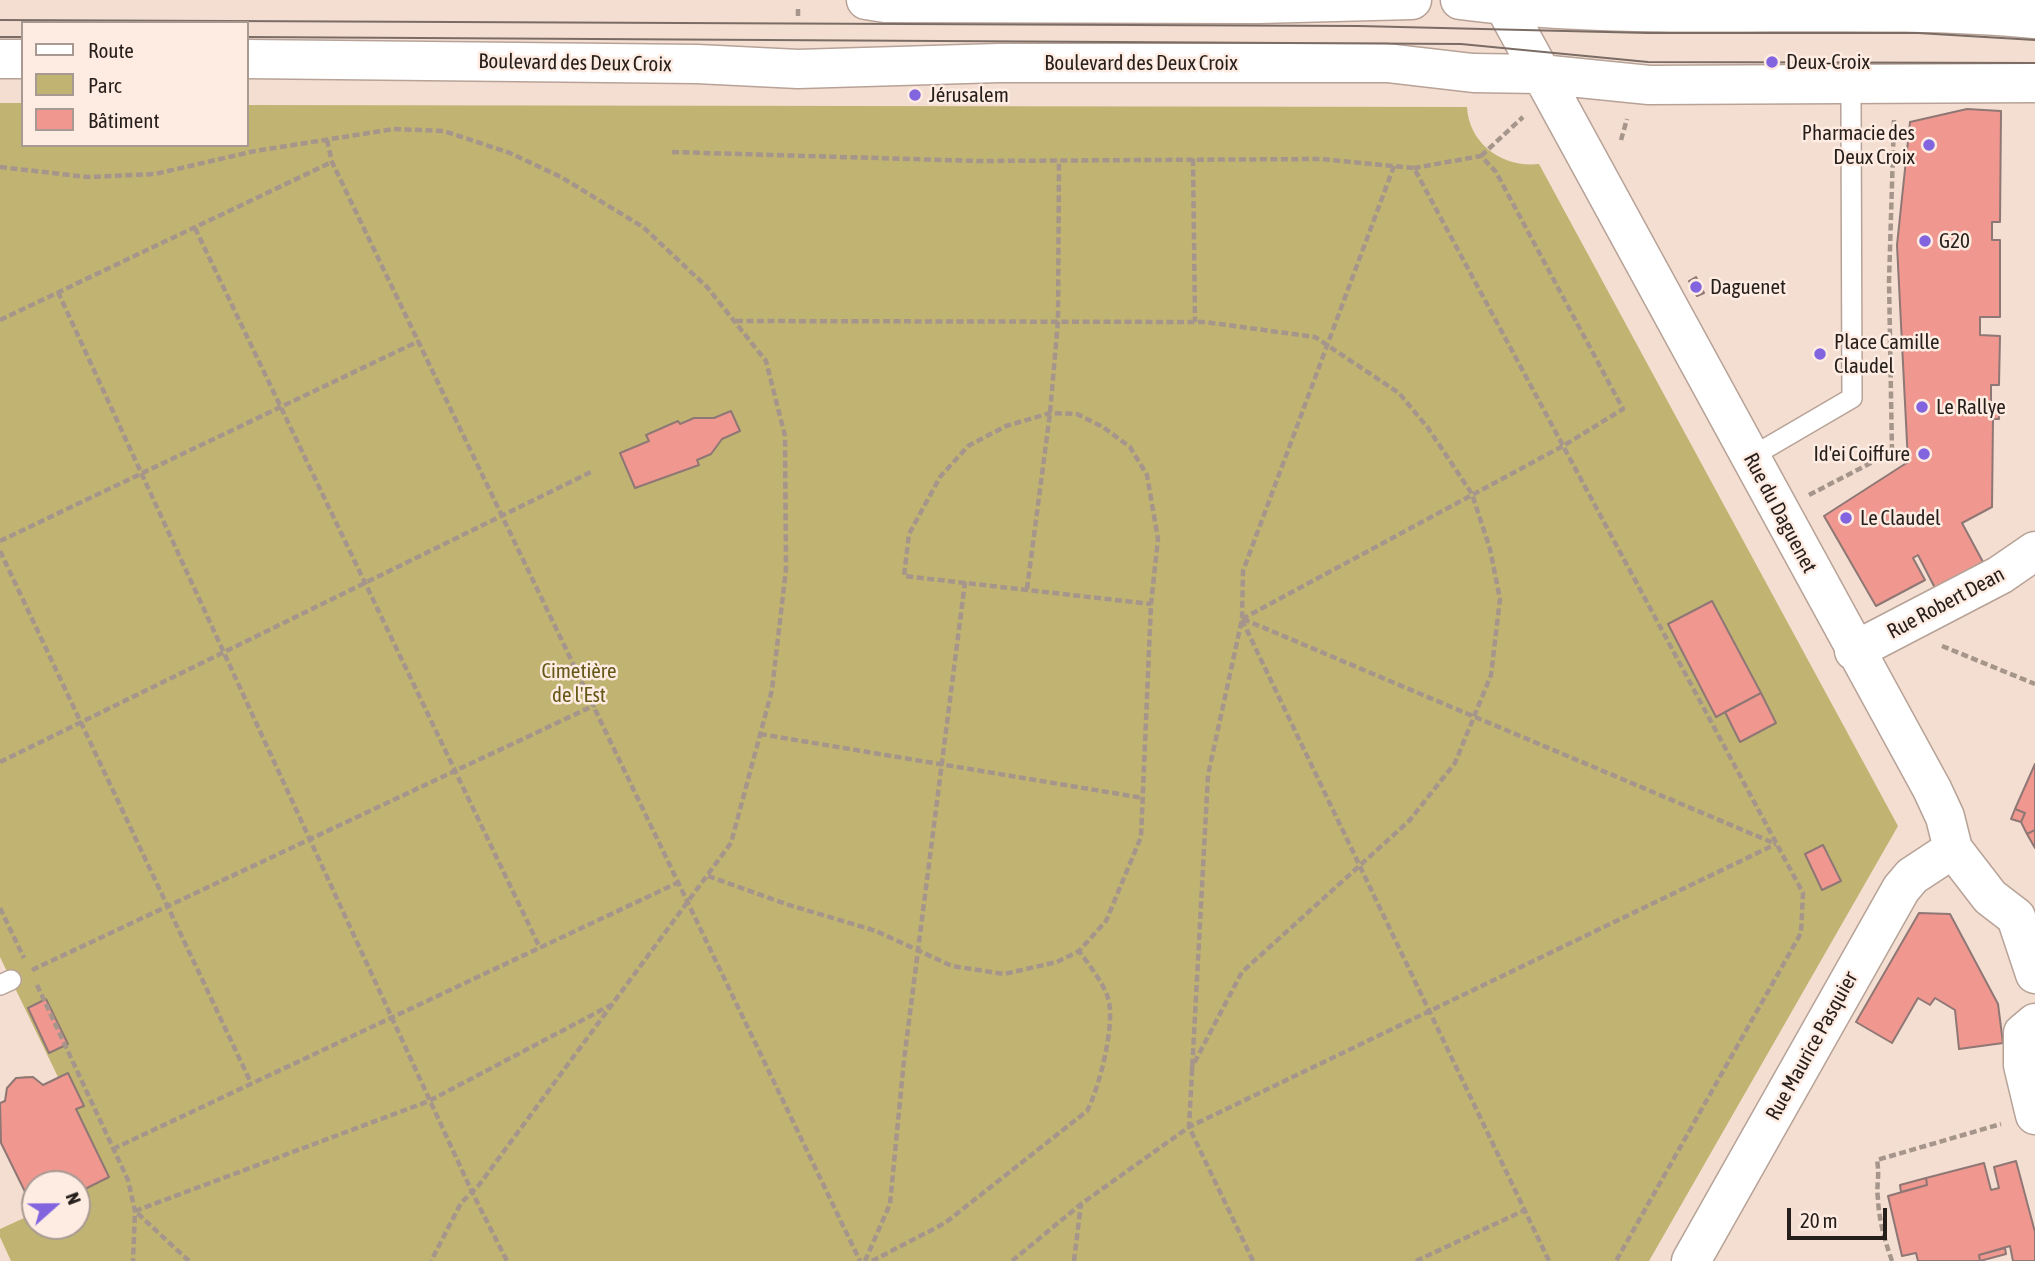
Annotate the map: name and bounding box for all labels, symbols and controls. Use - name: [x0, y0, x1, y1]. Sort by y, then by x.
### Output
- legend: [21, 21, 248, 147]
- text: Route: [88, 38, 134, 62]
- street label: Boulevard des Deux Croix: [478, 49, 672, 77]
- place label: Deux-Croix: [1786, 49, 1870, 75]
- street label: Boulevard des Deux Croix: [1044, 50, 1238, 76]
- marker: Deux-Croix: [1764, 54, 1780, 70]
- text: Parc: [88, 73, 122, 97]
- place label: Jérusalem: [929, 82, 1009, 108]
- marker: Jérusalem: [907, 87, 923, 103]
- text: Bâtiment: [88, 108, 159, 132]
- place label: Pharmacie des Deux Croix: [1802, 120, 1915, 170]
- marker: Pharmacie des Deux Croix: [1921, 137, 1937, 153]
- place label: G20: [1939, 228, 1970, 254]
- marker: G20: [1917, 233, 1933, 249]
- place label: Daguenet: [1710, 274, 1786, 300]
- marker: Daguenet: [1688, 279, 1704, 295]
- place label: Place Camille Claudel: [1834, 329, 1939, 379]
- marker: Place Camille Claudel: [1812, 346, 1828, 362]
- place label: Le Rallye: [1936, 394, 2006, 420]
- marker: Le Rallye: [1914, 399, 1930, 415]
- place label: Id'ei Coiffure: [1813, 441, 1910, 467]
- marker: Id'ei Coiffure: [1916, 446, 1932, 462]
- street label: Rue du Daguenet: [1738, 449, 1822, 577]
- place label: Le Claudel: [1860, 505, 1941, 531]
- marker: Le Claudel: [1838, 510, 1854, 526]
- street label: Rue Robert Dean: [1883, 562, 2009, 644]
- park label: Cimetière de l'Est: [541, 658, 617, 708]
- street label: Rue Maurice Pasquier: [1761, 967, 1863, 1125]
- north arrow: [21, 1170, 91, 1240]
- text: N: [61, 1189, 86, 1207]
- scale bar: [1790, 1194, 1890, 1238]
- text: 20 m: [1800, 1208, 1838, 1232]

